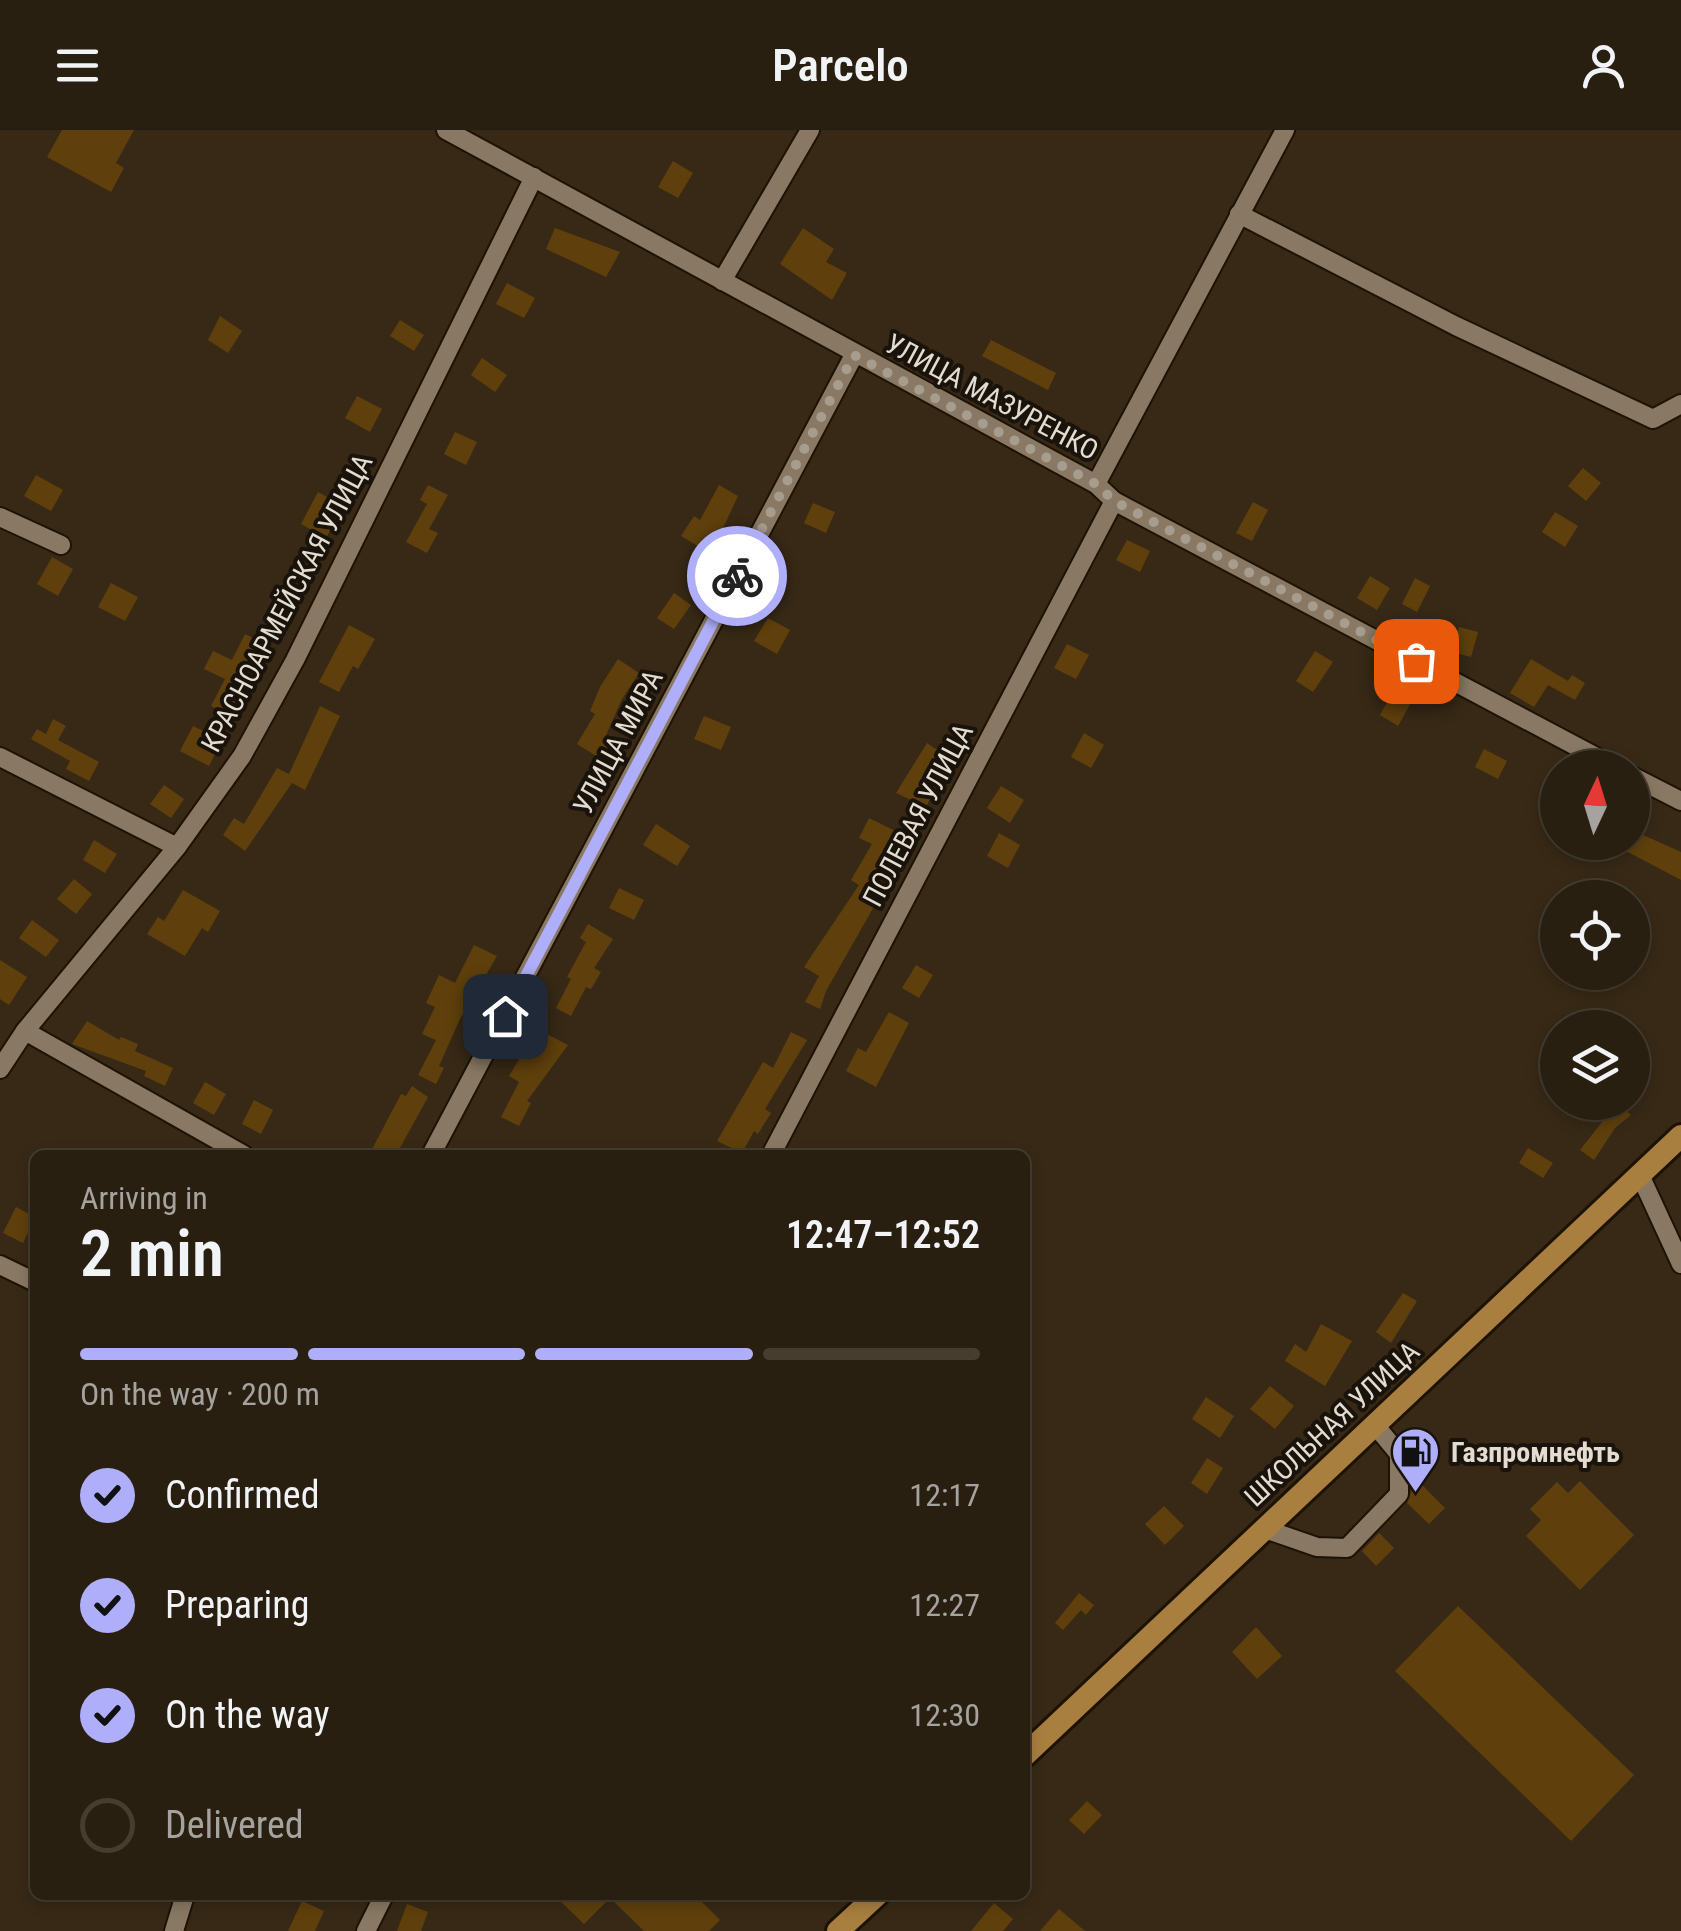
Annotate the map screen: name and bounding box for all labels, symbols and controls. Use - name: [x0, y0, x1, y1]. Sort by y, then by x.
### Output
- icon: menu: [50, 38, 105, 93]
- icon: person: [1576, 38, 1631, 93]
- text: Parcelo: [772, 39, 909, 92]
- street label: УЛИЦА МАЗУРЕНКО: [880, 327, 1104, 467]
- street label: КРАСНОАРМЕЙСКАЯ УЛИЦА: [194, 448, 380, 758]
- courier: [687, 526, 787, 626]
- icon: bike: [710, 549, 765, 604]
- pin: [1374, 619, 1459, 704]
- icon: bag: [1389, 634, 1444, 689]
- street label: УЛИЦА МИРА: [566, 664, 670, 820]
- street label: ПОЛЕВАЯ УЛИЦА: [856, 718, 980, 912]
- north arrow: [1540, 750, 1650, 860]
- map controls: [1540, 750, 1650, 1120]
- button: locate: [1540, 880, 1650, 990]
- pin: [463, 974, 548, 1059]
- icon: home: [478, 989, 533, 1044]
- button: layers: [1540, 1010, 1650, 1120]
- text: Arriving in: [80, 1179, 208, 1217]
- text: 12:47–12:52: [786, 1213, 980, 1257]
- text: 2 min: [80, 1216, 224, 1292]
- street label: ШКОЛЬНАЯ УЛИЦА: [1238, 1335, 1426, 1513]
- text: On the way · 200 m: [80, 1375, 320, 1413]
- fuel station icon: Газпромнефть: [1390, 1426, 1442, 1494]
- place label: Газпромнефть: [1451, 1436, 1620, 1469]
- icon: check: [80, 1468, 135, 1523]
- text: Confirmed: [165, 1473, 320, 1517]
- text: 12:17: [909, 1476, 980, 1514]
- icon: check: [80, 1578, 135, 1633]
- text: Preparing: [165, 1583, 310, 1627]
- text: 12:27: [909, 1586, 980, 1624]
- icon: check: [80, 1688, 135, 1743]
- text: On the way: [165, 1693, 330, 1737]
- text: 12:30: [909, 1696, 980, 1734]
- text: Delivered: [165, 1803, 304, 1847]

